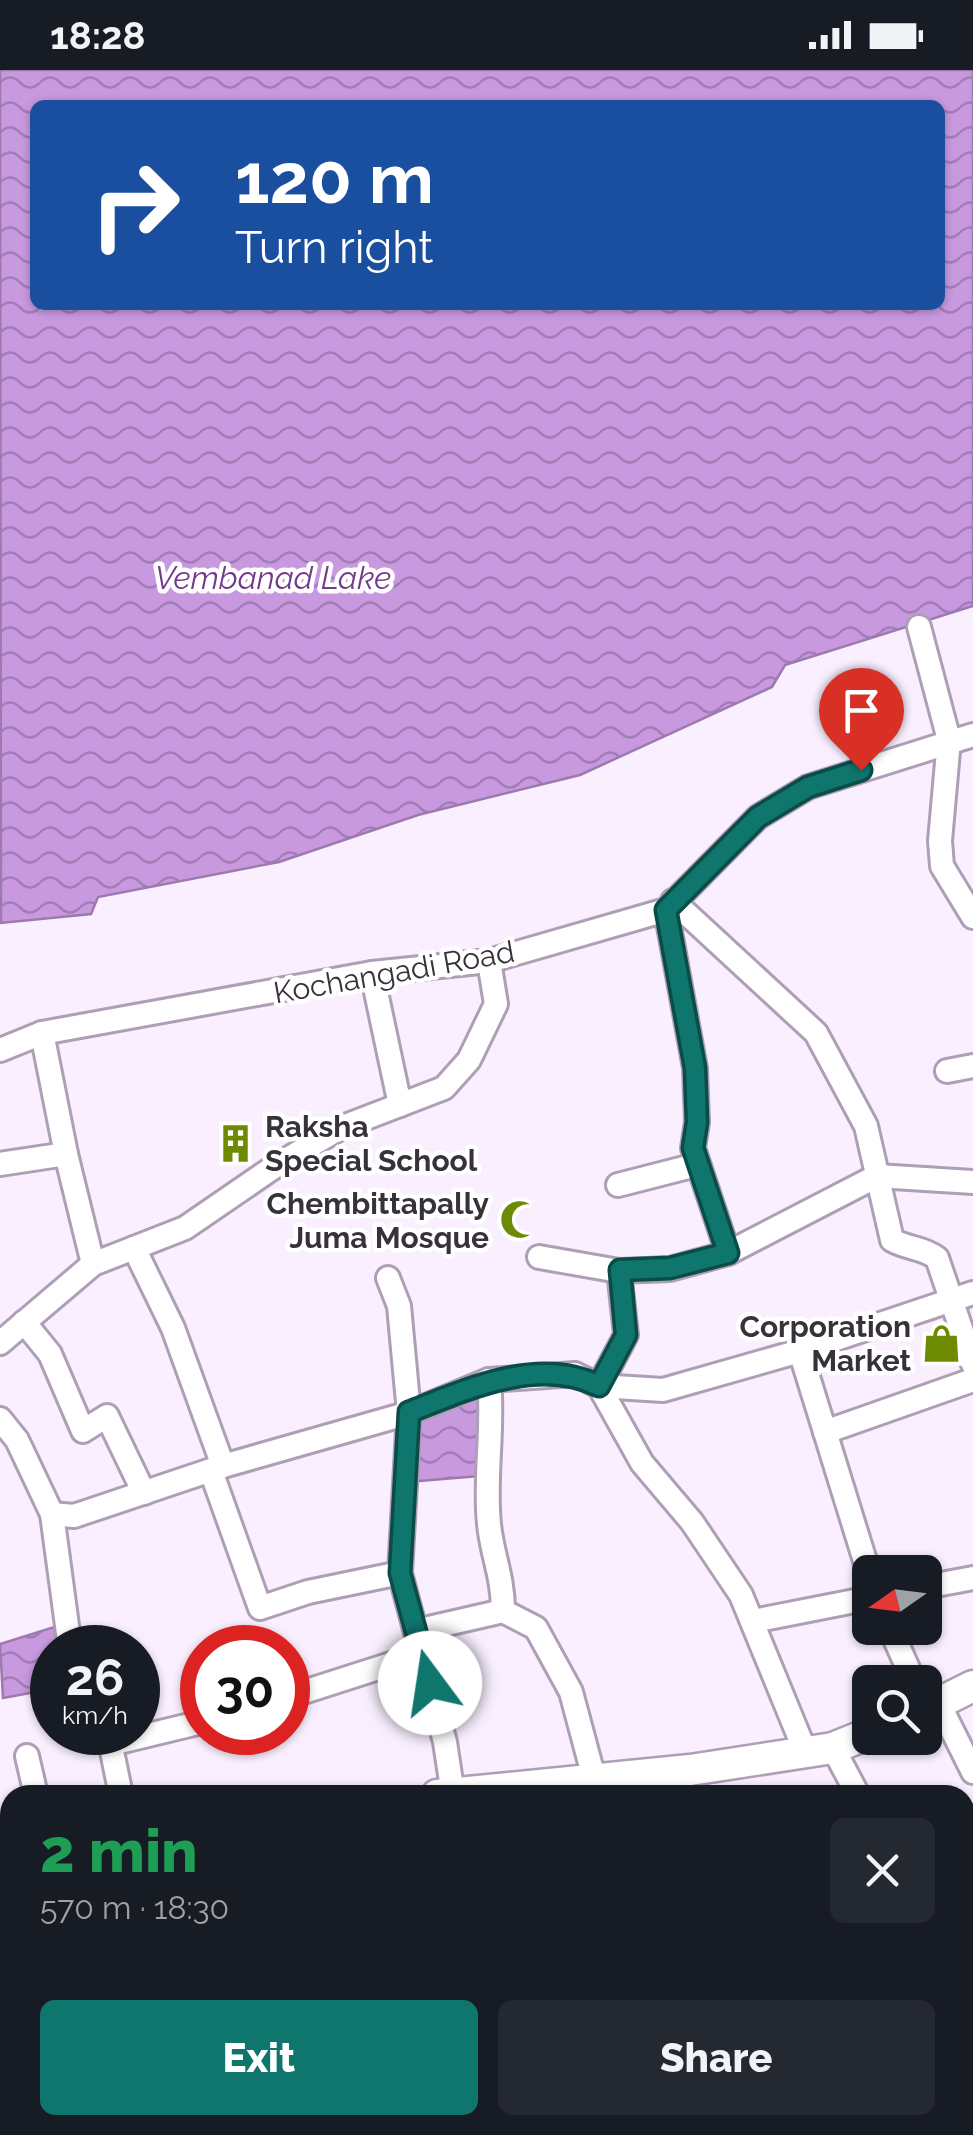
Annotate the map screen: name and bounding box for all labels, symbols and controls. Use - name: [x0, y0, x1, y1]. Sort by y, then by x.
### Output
- text: 18:28: [50, 13, 146, 58]
- text: 120 m: [235, 137, 434, 219]
- icon: right: [70, 140, 200, 270]
- text: Turn right: [235, 221, 433, 274]
- water label: Vembanad Lake: [155, 559, 391, 596]
- pin: [819, 668, 904, 771]
- icon: arrive: [834, 683, 889, 738]
- street label: Kochangadi Road: [271, 934, 517, 1010]
- place label: Raksha Special School: [265, 1109, 478, 1178]
- building icon: Raksha Special School: [214, 1122, 256, 1164]
- place label: Chembittapally Juma Mosque: [267, 1186, 489, 1255]
- mosque icon: Chembittapally Juma Mosque: [498, 1199, 540, 1241]
- place label: Corporation Market: [739, 1309, 911, 1378]
- shop icon: Corporation Market: [920, 1322, 962, 1364]
- north arrow: [852, 1555, 942, 1645]
- map controls: [852, 1555, 942, 1755]
- speed limit sign: 30: [180, 1625, 310, 1755]
- position arrow: [378, 1631, 482, 1735]
- text: 26: [66, 1648, 124, 1707]
- button: search: [852, 1665, 942, 1755]
- text: km/h: [62, 1700, 128, 1730]
- text: 2 min: [40, 1816, 198, 1886]
- button: close: [830, 1818, 935, 1923]
- text: 570 m · 18:30: [40, 1889, 229, 1926]
- button: Exit: [40, 2000, 478, 2115]
- button: Share: [498, 2000, 935, 2115]

